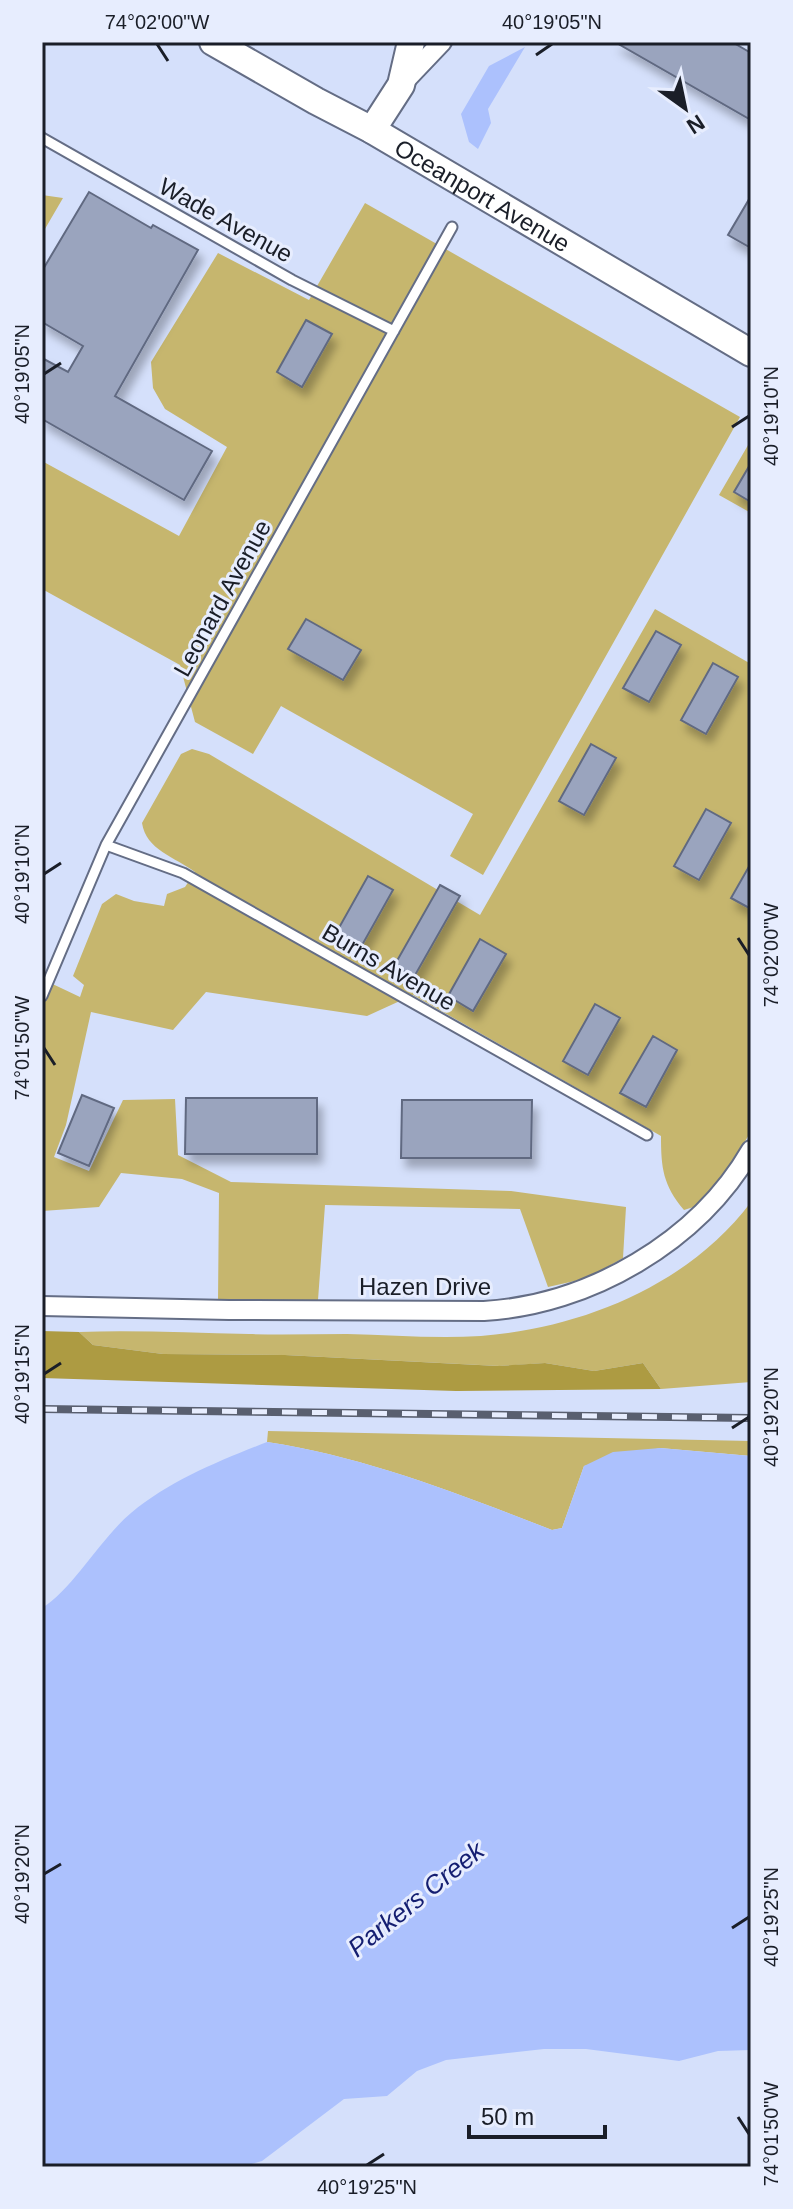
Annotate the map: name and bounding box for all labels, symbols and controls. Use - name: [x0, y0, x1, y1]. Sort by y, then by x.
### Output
- text: 74°02'00"W: [105, 11, 209, 33]
- text: 40°19'05"N: [502, 11, 602, 33]
- north arrow: [645, 68, 725, 148]
- text: N: [682, 110, 709, 139]
- street label: Oceanport Avenue: [390, 133, 575, 257]
- street label: Wade Avenue: [155, 172, 297, 268]
- text: 40°19'05"N: [11, 324, 33, 424]
- text: 40°19'10"N: [760, 366, 782, 466]
- street label: Leonard Avenue: [168, 515, 276, 681]
- text: 40°19'10"N: [11, 824, 33, 924]
- text: 74°02'00"W: [760, 903, 782, 1007]
- street label: Burns Avenue: [318, 918, 460, 1016]
- text: 74°01'50"W: [11, 996, 33, 1100]
- street label: Hazen Drive: [359, 1273, 491, 1300]
- text: 40°19'15"N: [11, 1324, 33, 1424]
- text: 40°19'20"N: [760, 1367, 782, 1467]
- text: 40°19'20"N: [11, 1824, 33, 1924]
- water label: Parkers Creek: [342, 1834, 492, 1963]
- text: 40°19'25"N: [760, 1867, 782, 1967]
- text: 74°01'50"W: [760, 2082, 782, 2186]
- scale bar: [469, 2089, 605, 2139]
- text: 50 m: [481, 2103, 534, 2130]
- text: 40°19'25"N: [317, 2176, 417, 2198]

